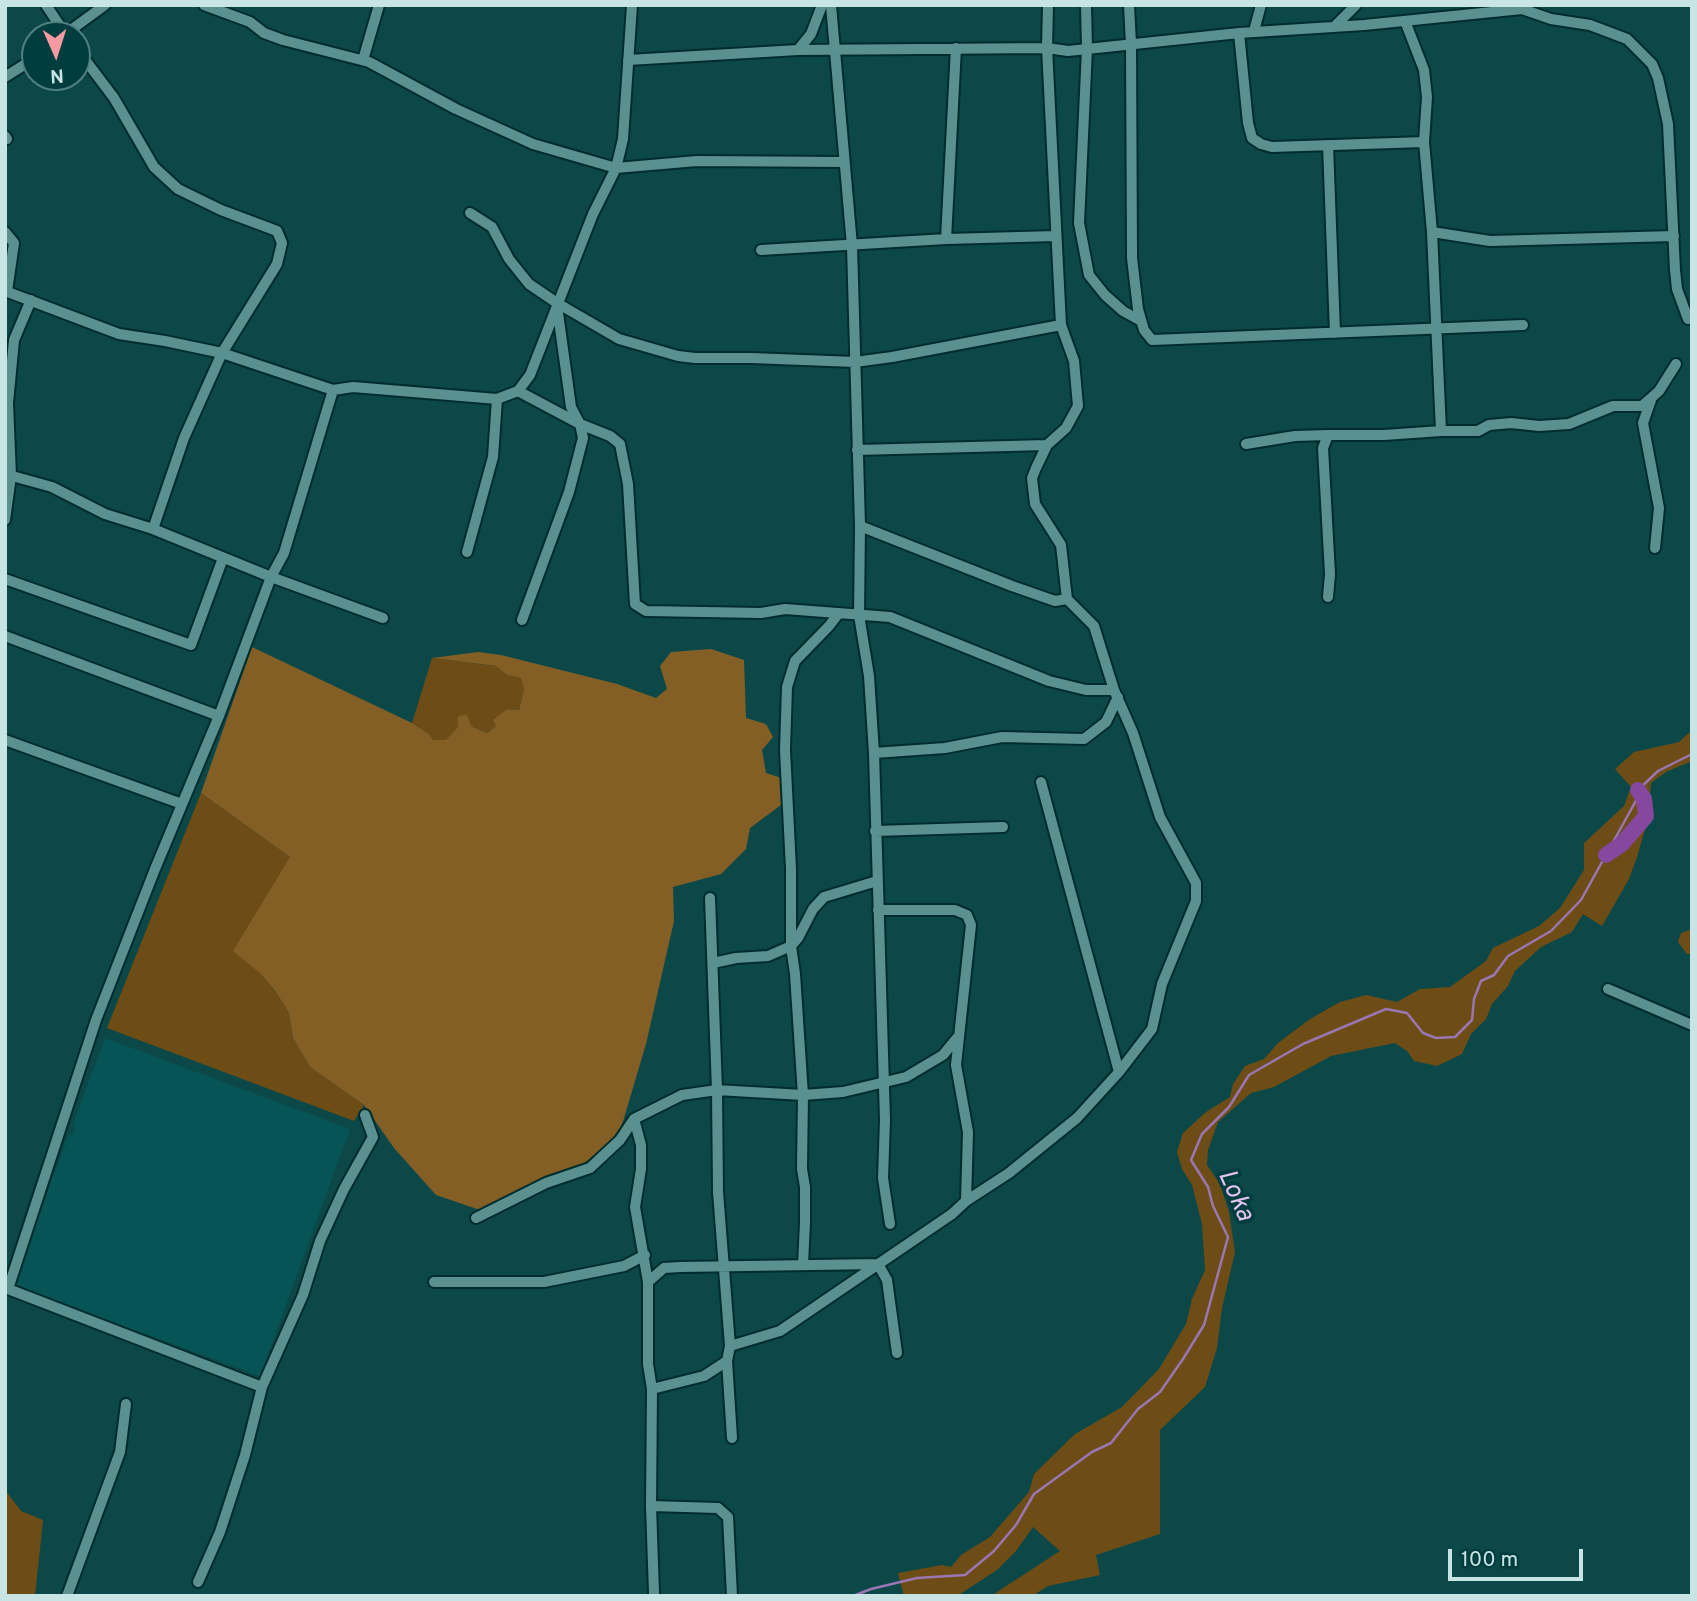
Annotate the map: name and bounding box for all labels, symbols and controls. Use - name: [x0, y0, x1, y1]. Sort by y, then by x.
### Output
- north arrow: [21, 21, 91, 91]
- text: N: [50, 63, 64, 87]
- water label: Loka: [1209, 1165, 1259, 1227]
- scale bar: [1452, 1534, 1587, 1578]
- text: 100 m: [1461, 1547, 1518, 1574]

